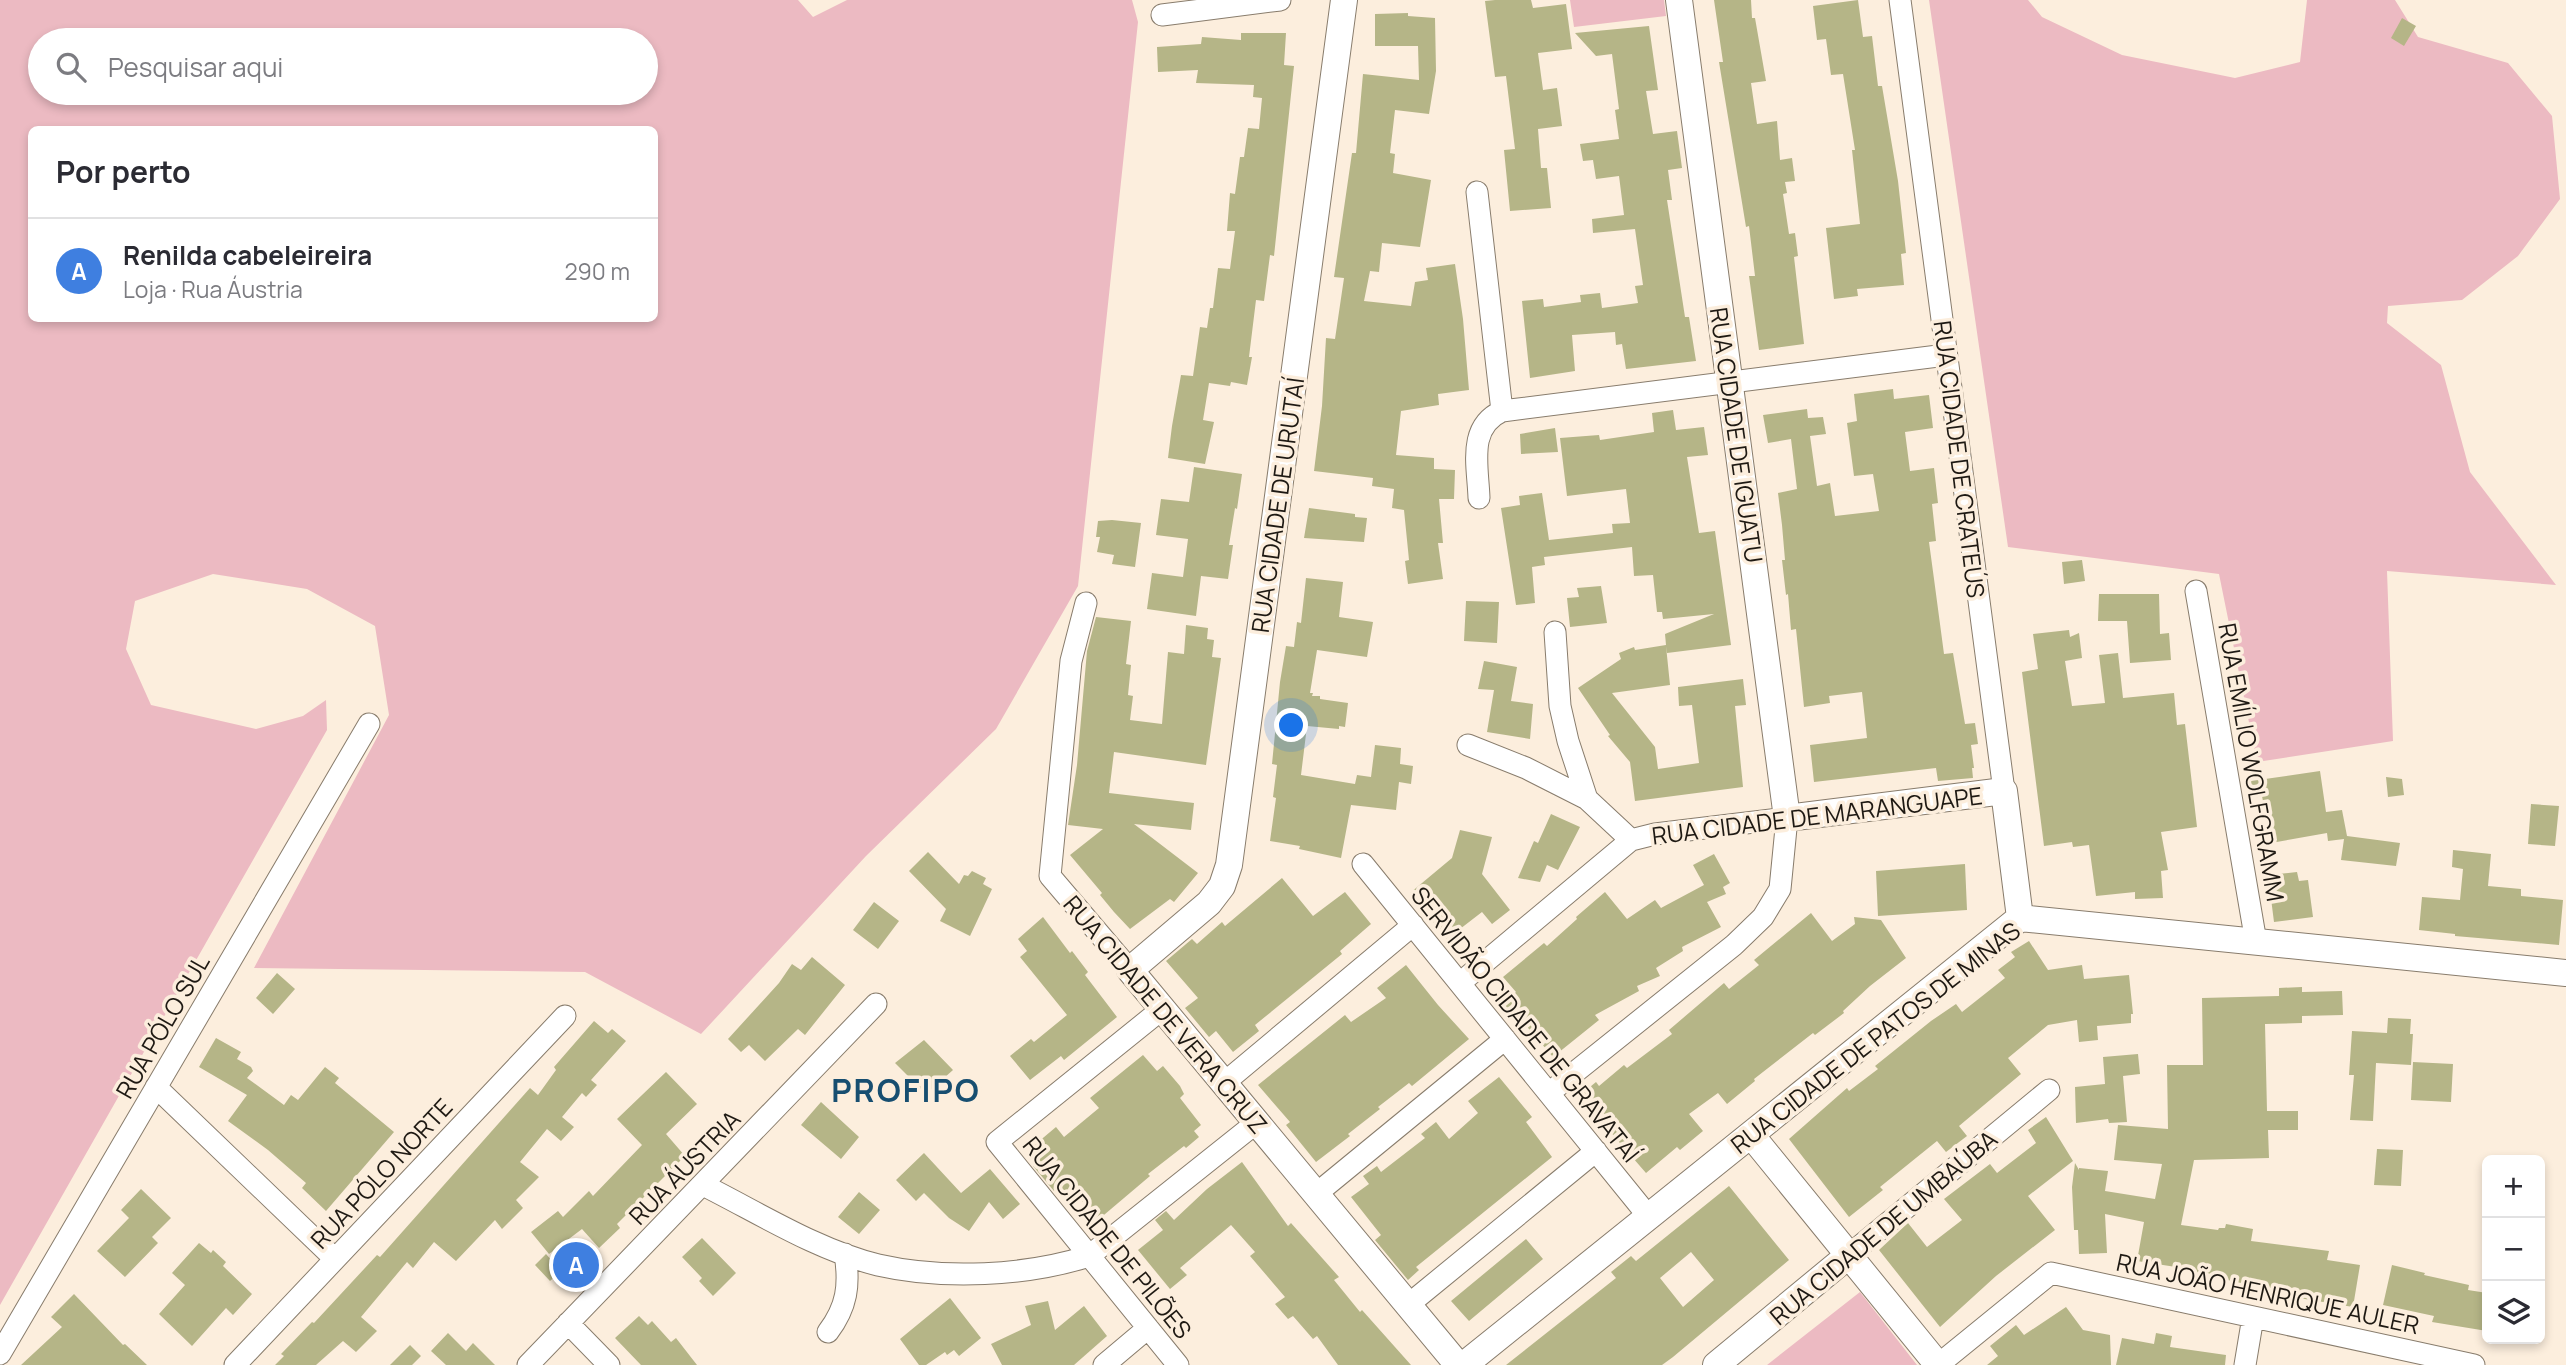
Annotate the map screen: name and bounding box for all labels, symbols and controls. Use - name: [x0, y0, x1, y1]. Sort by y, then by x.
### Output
- search box: [28, 28, 658, 105]
- icon: search: [52, 48, 90, 86]
- text: Pesquisar aqui: [108, 49, 283, 85]
- text: Por perto: [56, 151, 191, 192]
- text: Renilda cabeleireira: [123, 237, 372, 273]
- text: A: [71, 255, 87, 287]
- text: 290 m: [564, 255, 630, 287]
- text: Loja · Rua Áustria: [123, 273, 303, 305]
- street label: RUA CIDADE DE IGUATU: [1703, 305, 1771, 565]
- street label: RUA CIDADE DE CRATEÚS: [1927, 318, 1993, 600]
- street label: RUA CIDADE DE URUTAÍ: [1243, 375, 1311, 635]
- street label: RUA EMÍLIO WOLFGRAMM: [2211, 620, 2293, 904]
- your location: [1274, 708, 1308, 742]
- street label: RUA CIDADE DE MARANGUAPE: [1650, 778, 1984, 852]
- street label: SERVIDÃO CIDADE DE GRAVATAÍ: [1404, 879, 1648, 1169]
- street label: RUA CIDADE DE VERA CRUZ: [1057, 888, 1275, 1140]
- street label: RUA CIDADE DE PATOS DE MINAS: [1723, 914, 2027, 1160]
- street label: RUA PÓLO SUL: [107, 948, 217, 1104]
- district label: PROFIPO: [831, 1068, 981, 1112]
- street label: RUA PÓLO NORTE: [303, 1091, 459, 1255]
- street label: RUA ÁUSTRIA: [621, 1103, 747, 1231]
- street label: RUA CIDADE DE UMBAÚBA: [1762, 1122, 2004, 1332]
- street label: RUA CIDADE DE PILÕES: [1016, 1129, 1200, 1345]
- map controls: [2482, 1155, 2545, 1344]
- button: +: [2482, 1155, 2545, 1218]
- button: −: [2482, 1218, 2545, 1281]
- pin: A: [553, 1239, 599, 1291]
- street label: RUA JOÃO HENRIQUE AULER: [2114, 1245, 2422, 1341]
- button: layers: [2482, 1281, 2545, 1344]

